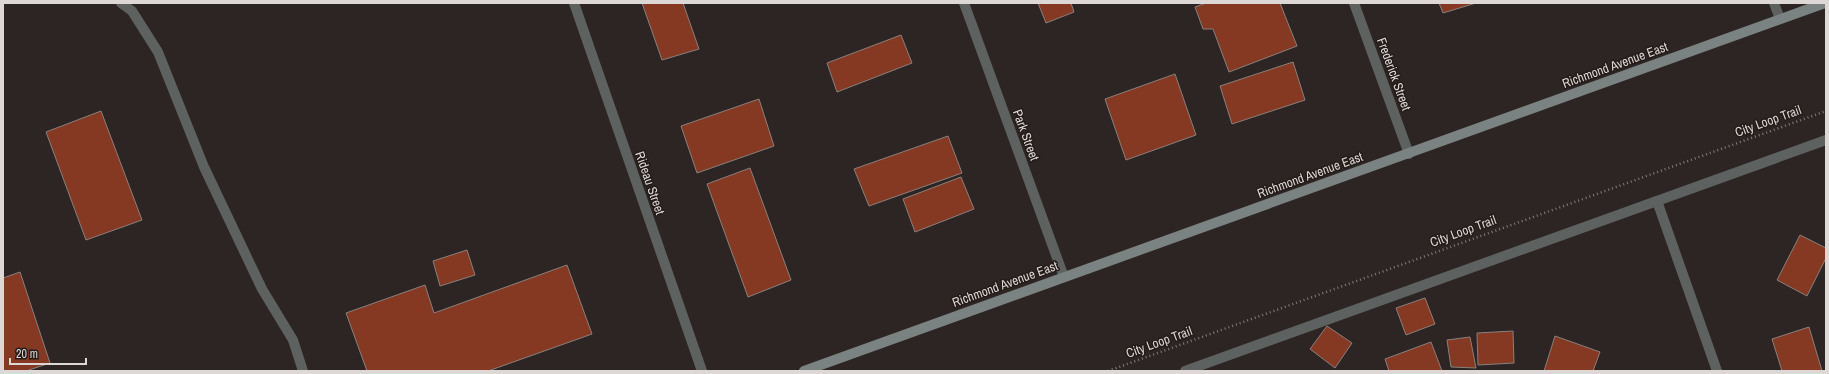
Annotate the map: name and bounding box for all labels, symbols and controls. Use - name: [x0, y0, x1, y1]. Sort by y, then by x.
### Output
- street label: Frederick Street: [1373, 35, 1415, 113]
- street label: Richmond Avenue East: [1560, 38, 1670, 92]
- street label: City Loop Trail: [1733, 101, 1803, 141]
- street label: Park Street: [1009, 107, 1043, 163]
- street label: Richmond Avenue East: [1255, 148, 1365, 202]
- street label: Rideau Street: [631, 149, 669, 217]
- street label: City Loop Trail: [1428, 211, 1498, 251]
- street label: Richmond Avenue East: [950, 257, 1060, 311]
- street label: City Loop Trail: [1124, 322, 1194, 362]
- scale bar: [10, 340, 86, 366]
- text: 20 m: [16, 346, 38, 362]

